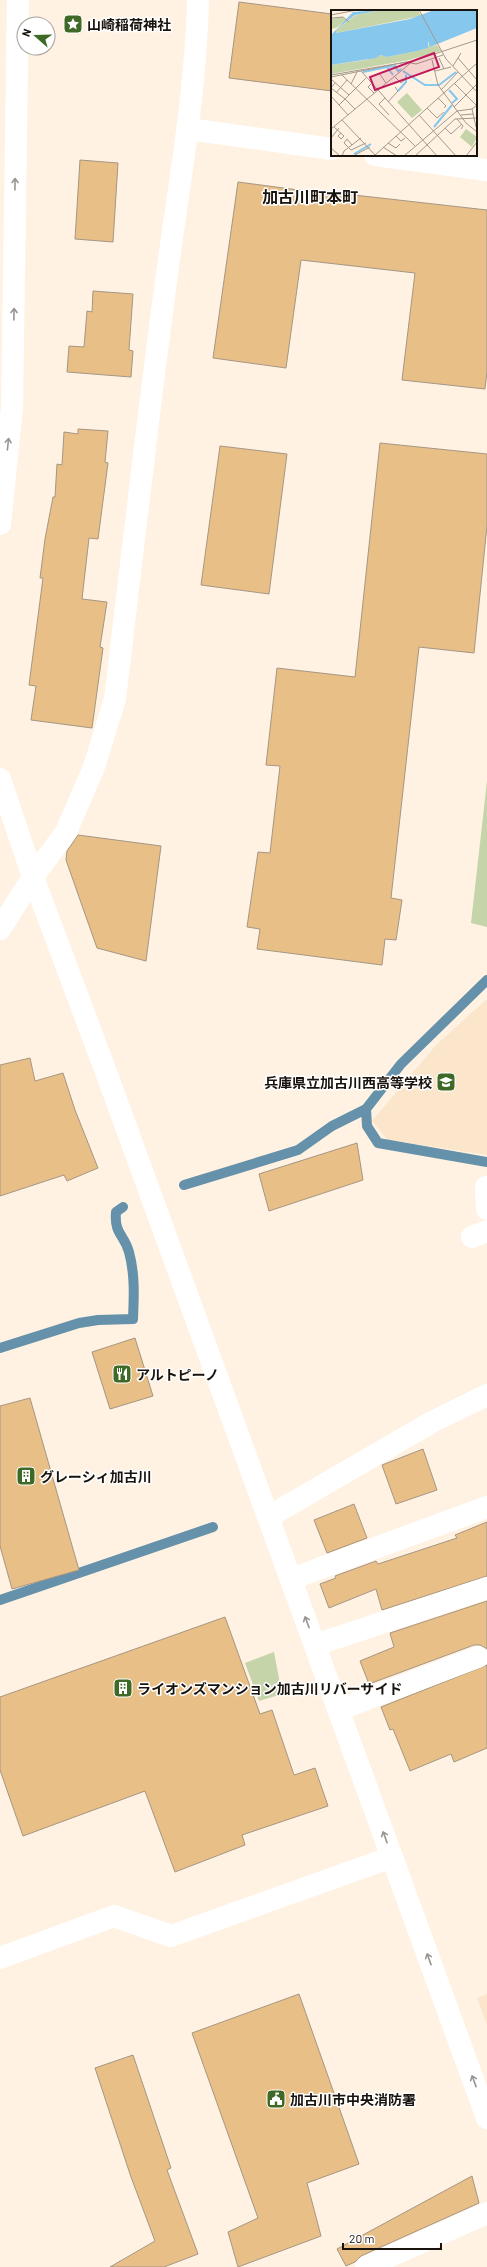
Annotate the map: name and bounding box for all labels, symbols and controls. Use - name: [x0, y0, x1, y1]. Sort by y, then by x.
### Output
- inset map: [331, 10, 477, 156]
- place icon: 山崎稲荷神社: [62, 13, 84, 35]
- north arrow: [16, 16, 56, 56]
- place label: 山崎稲荷神社: [87, 16, 171, 33]
- text: N: [19, 27, 33, 38]
- one-way arrow: [12, 178, 19, 191]
- district label: 加古川町本町: [262, 187, 358, 206]
- one-way arrow: [10, 308, 18, 321]
- one-way arrow: [5, 438, 12, 451]
- school or university icon: 兵庫県立加古川西高等学校: [435, 1071, 457, 1093]
- place label: 兵庫県立加古川西高等学校: [264, 1074, 432, 1091]
- restaurant icon: アルトピーノ: [111, 1363, 133, 1385]
- place label: アルトピーノ: [136, 1366, 219, 1383]
- building icon: グレーシィ加古川: [15, 1465, 37, 1487]
- place label: グレーシィ加古川: [40, 1468, 152, 1485]
- one-way arrow: [302, 1617, 310, 1629]
- building icon: ライオンズマンション加古川リバーサイド: [112, 1677, 134, 1699]
- place label: ライオンズマンション加古川リバーサイド: [137, 1680, 402, 1697]
- one-way arrow: [380, 1831, 388, 1843]
- one-way arrow: [425, 1953, 433, 1965]
- one-way arrow: [469, 2075, 477, 2087]
- public building icon: 加古川市中央消防署: [265, 2088, 287, 2110]
- place label: 加古川市中央消防署: [290, 2091, 416, 2108]
- scale bar: [343, 2225, 441, 2251]
- text: 20 m: [349, 2231, 375, 2245]

